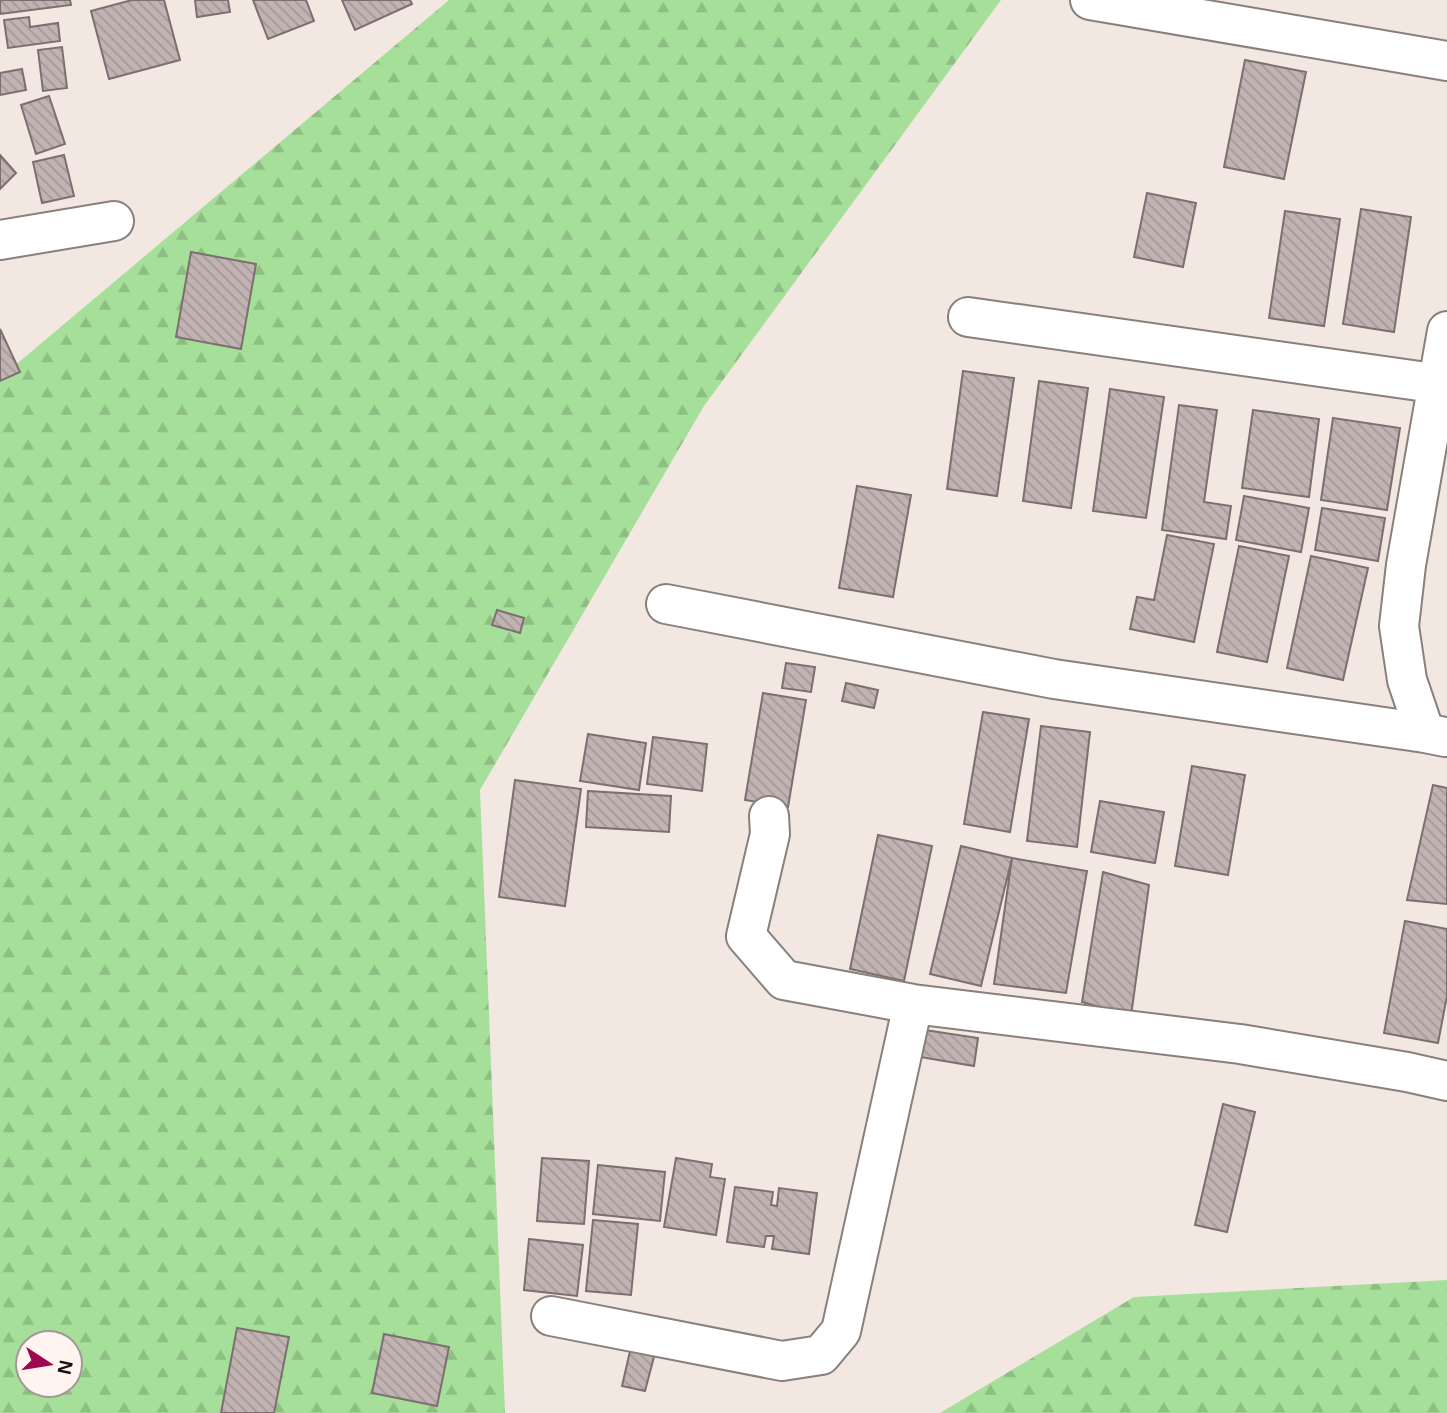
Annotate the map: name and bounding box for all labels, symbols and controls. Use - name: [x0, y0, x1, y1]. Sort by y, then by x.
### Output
- north arrow: [14, 1329, 84, 1399]
- text: N: [53, 1359, 77, 1376]

